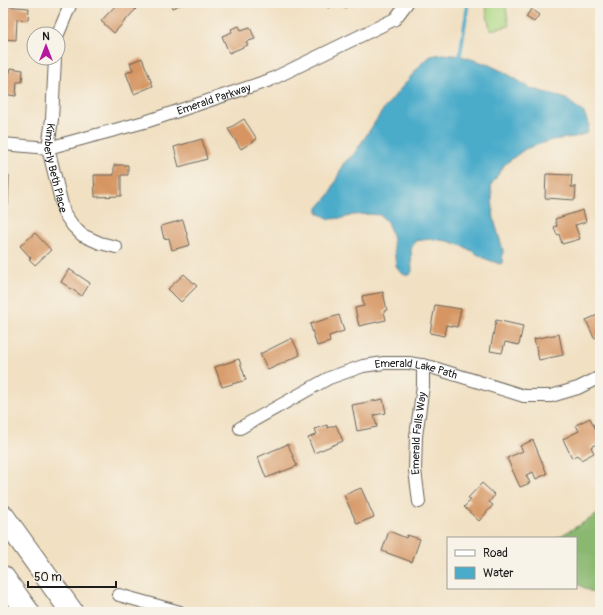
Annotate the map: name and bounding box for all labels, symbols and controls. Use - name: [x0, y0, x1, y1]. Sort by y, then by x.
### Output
- north arrow: [26, 26, 66, 66]
- text: N: [42, 30, 50, 43]
- street label: Emerald Parkway: [175, 81, 253, 118]
- street label: Kimberly Beth Place: [41, 122, 70, 215]
- street label: Emerald Lake Path: [374, 357, 459, 382]
- street label: Emerald Falls Way: [409, 391, 429, 476]
- legend: [447, 537, 577, 589]
- text: Road: [483, 546, 508, 561]
- scale bar: [28, 563, 116, 589]
- text: Water: [483, 566, 514, 581]
- text: 50 m: [34, 570, 62, 585]

